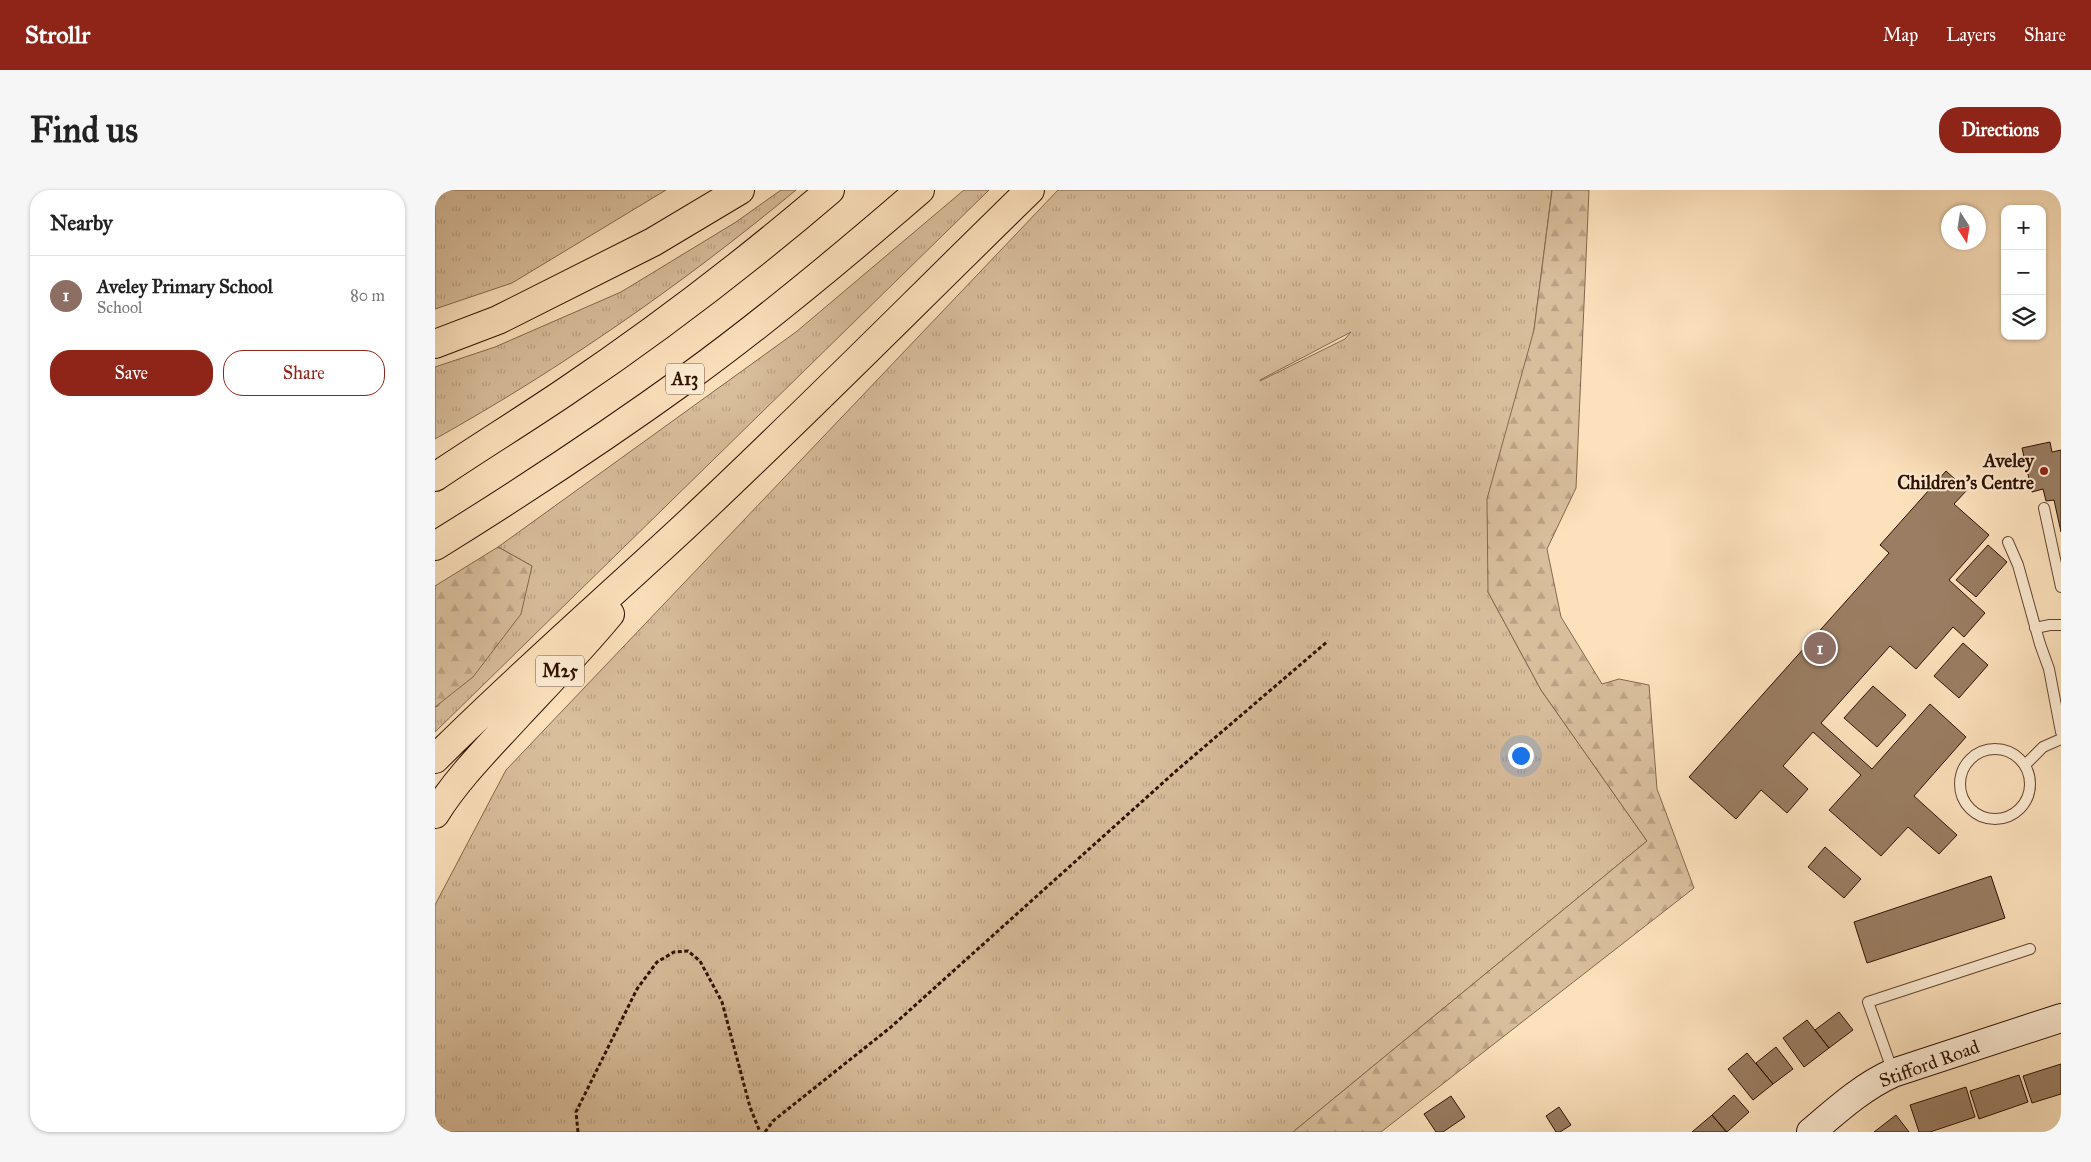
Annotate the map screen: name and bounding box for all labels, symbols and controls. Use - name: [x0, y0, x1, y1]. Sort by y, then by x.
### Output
- text: Strollr: [25, 20, 90, 50]
- text: Map: [1883, 24, 1918, 46]
- text: Layers: [1946, 24, 1996, 46]
- text: Share: [2024, 24, 2066, 46]
- button: Directions: [1939, 107, 2061, 153]
- text: Find us: [30, 109, 138, 152]
- north arrow: [1941, 205, 1986, 250]
- map controls: [2001, 205, 2046, 340]
- button: +: [2001, 205, 2046, 250]
- text: Nearby: [50, 210, 113, 236]
- button: −: [2001, 250, 2046, 295]
- text: Aveley Primary School: [97, 275, 273, 298]
- text: 1: [63, 286, 69, 305]
- text: 80 m: [350, 286, 385, 305]
- button: layers: [2001, 295, 2046, 340]
- text: School: [97, 298, 142, 317]
- button: Save: [50, 350, 213, 396]
- button: Share: [223, 350, 385, 396]
- road number: A13: [666, 363, 704, 394]
- place label: Aveley Children's Centre: [1897, 449, 2035, 494]
- marker: Aveley Children's Centre: [2038, 465, 2050, 477]
- pin: 1: [1804, 629, 1836, 667]
- road number: M25: [536, 656, 584, 686]
- your location: [1508, 743, 1534, 769]
- street label: Stifford Road: [1876, 1035, 1983, 1092]

